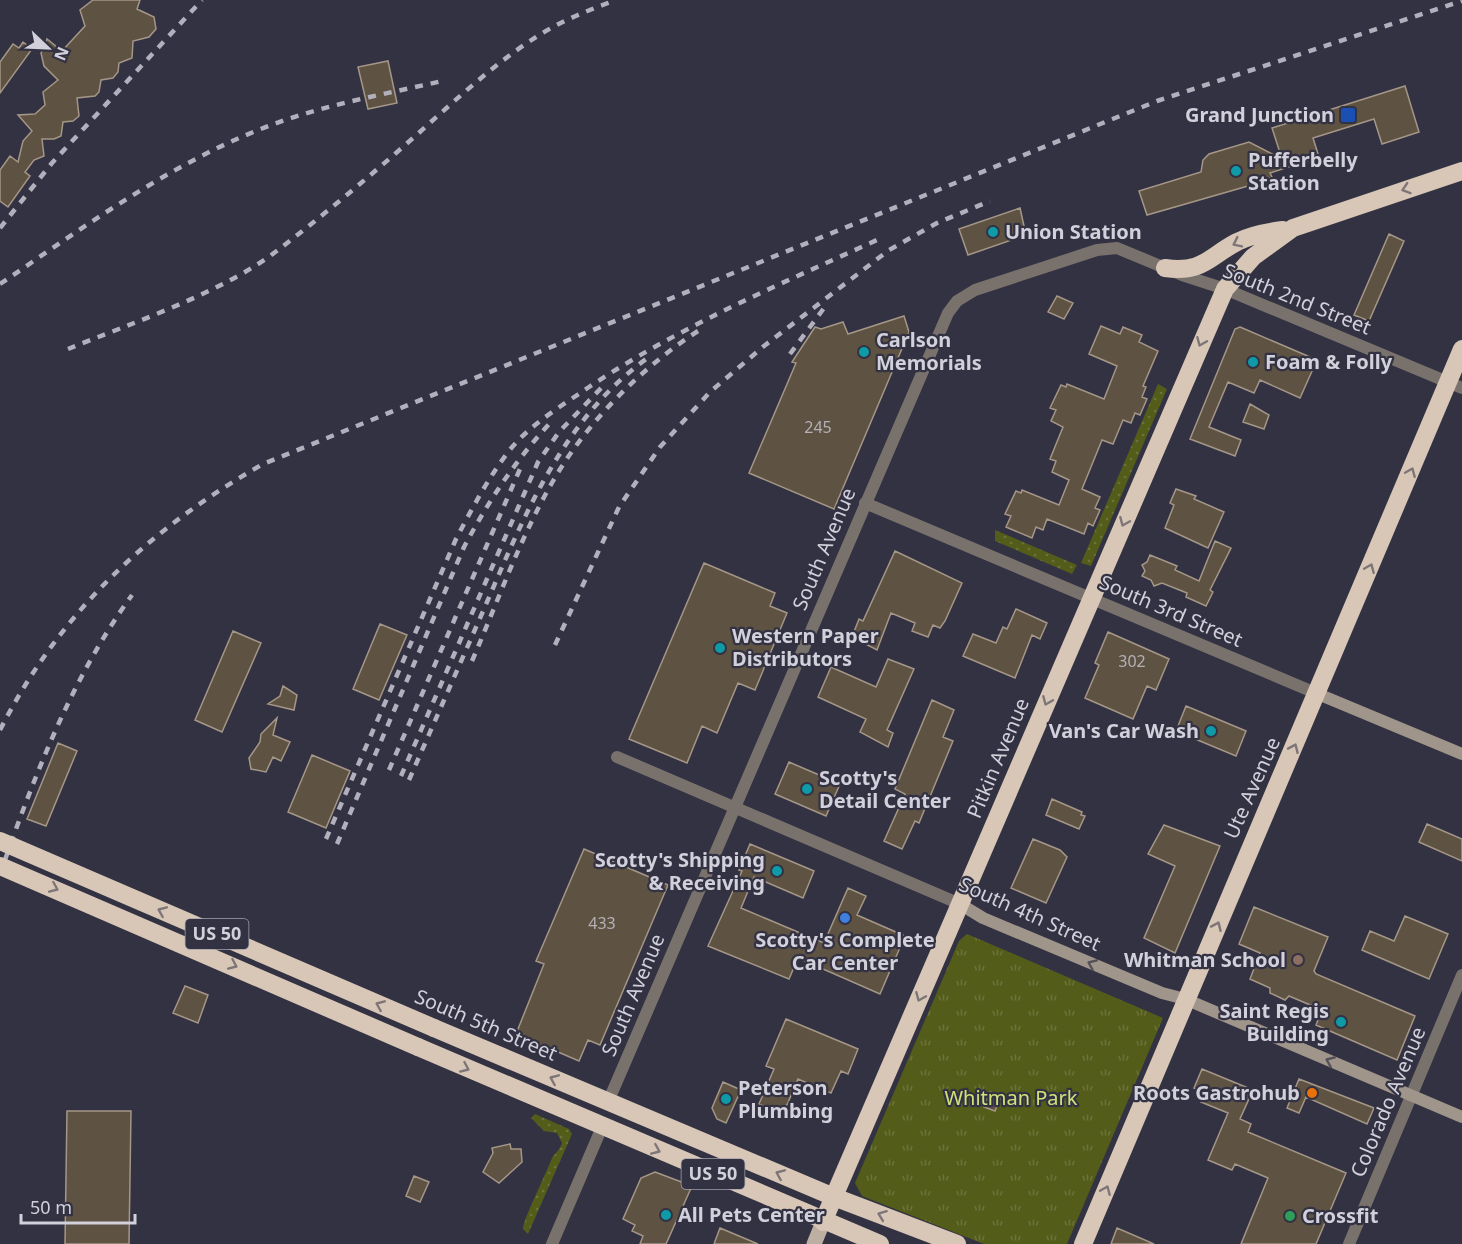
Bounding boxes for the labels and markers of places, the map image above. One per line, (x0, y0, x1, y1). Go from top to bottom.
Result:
place label: Grand Junction (1185, 101, 1334, 128)
marker: Grand Junction (1339, 106, 1357, 124)
place label: Pufferbelly Station (1248, 146, 1358, 196)
marker: Pufferbelly Station (1229, 164, 1243, 178)
place label: Union Station (1005, 218, 1142, 245)
marker: Union Station (986, 225, 1000, 239)
place label: Carlson Memorials (876, 326, 982, 376)
marker: Carlson Memorials (857, 345, 871, 359)
place label: Foam & Folly (1265, 348, 1393, 375)
marker: Foam & Folly (1246, 355, 1260, 369)
place label: Western Paper Distributors (732, 622, 879, 672)
marker: Western Paper Distributors (713, 641, 727, 655)
place label: Van's Car Wash (1049, 717, 1199, 744)
marker: Van's Car Wash (1204, 724, 1218, 738)
place label: Scotty's Detail Center (819, 764, 951, 814)
marker: Scotty's Detail Center (800, 782, 814, 796)
place label: Scotty's Shipping & Receiving (595, 846, 765, 896)
marker: Scotty's Shipping & Receiving (770, 864, 784, 878)
marker: Scotty's Complete Car Center (838, 911, 852, 925)
place label: Scotty's Complete Car Center (755, 926, 935, 976)
place label: Whitman School (1124, 946, 1286, 973)
marker: Whitman School (1291, 953, 1305, 967)
place label: Saint Regis Building (1219, 997, 1329, 1047)
marker: Saint Regis Building (1334, 1015, 1348, 1029)
place label: Peterson Plumbing (738, 1074, 833, 1124)
place label: Roots Gastrohub (1133, 1079, 1300, 1106)
marker: Roots Gastrohub (1305, 1086, 1319, 1100)
marker: Peterson Plumbing (719, 1092, 733, 1106)
place label: All Pets Center (678, 1201, 825, 1228)
place label: Crossfit (1302, 1202, 1379, 1229)
marker: All Pets Center (659, 1208, 673, 1222)
marker: Crossfit (1283, 1209, 1297, 1223)

